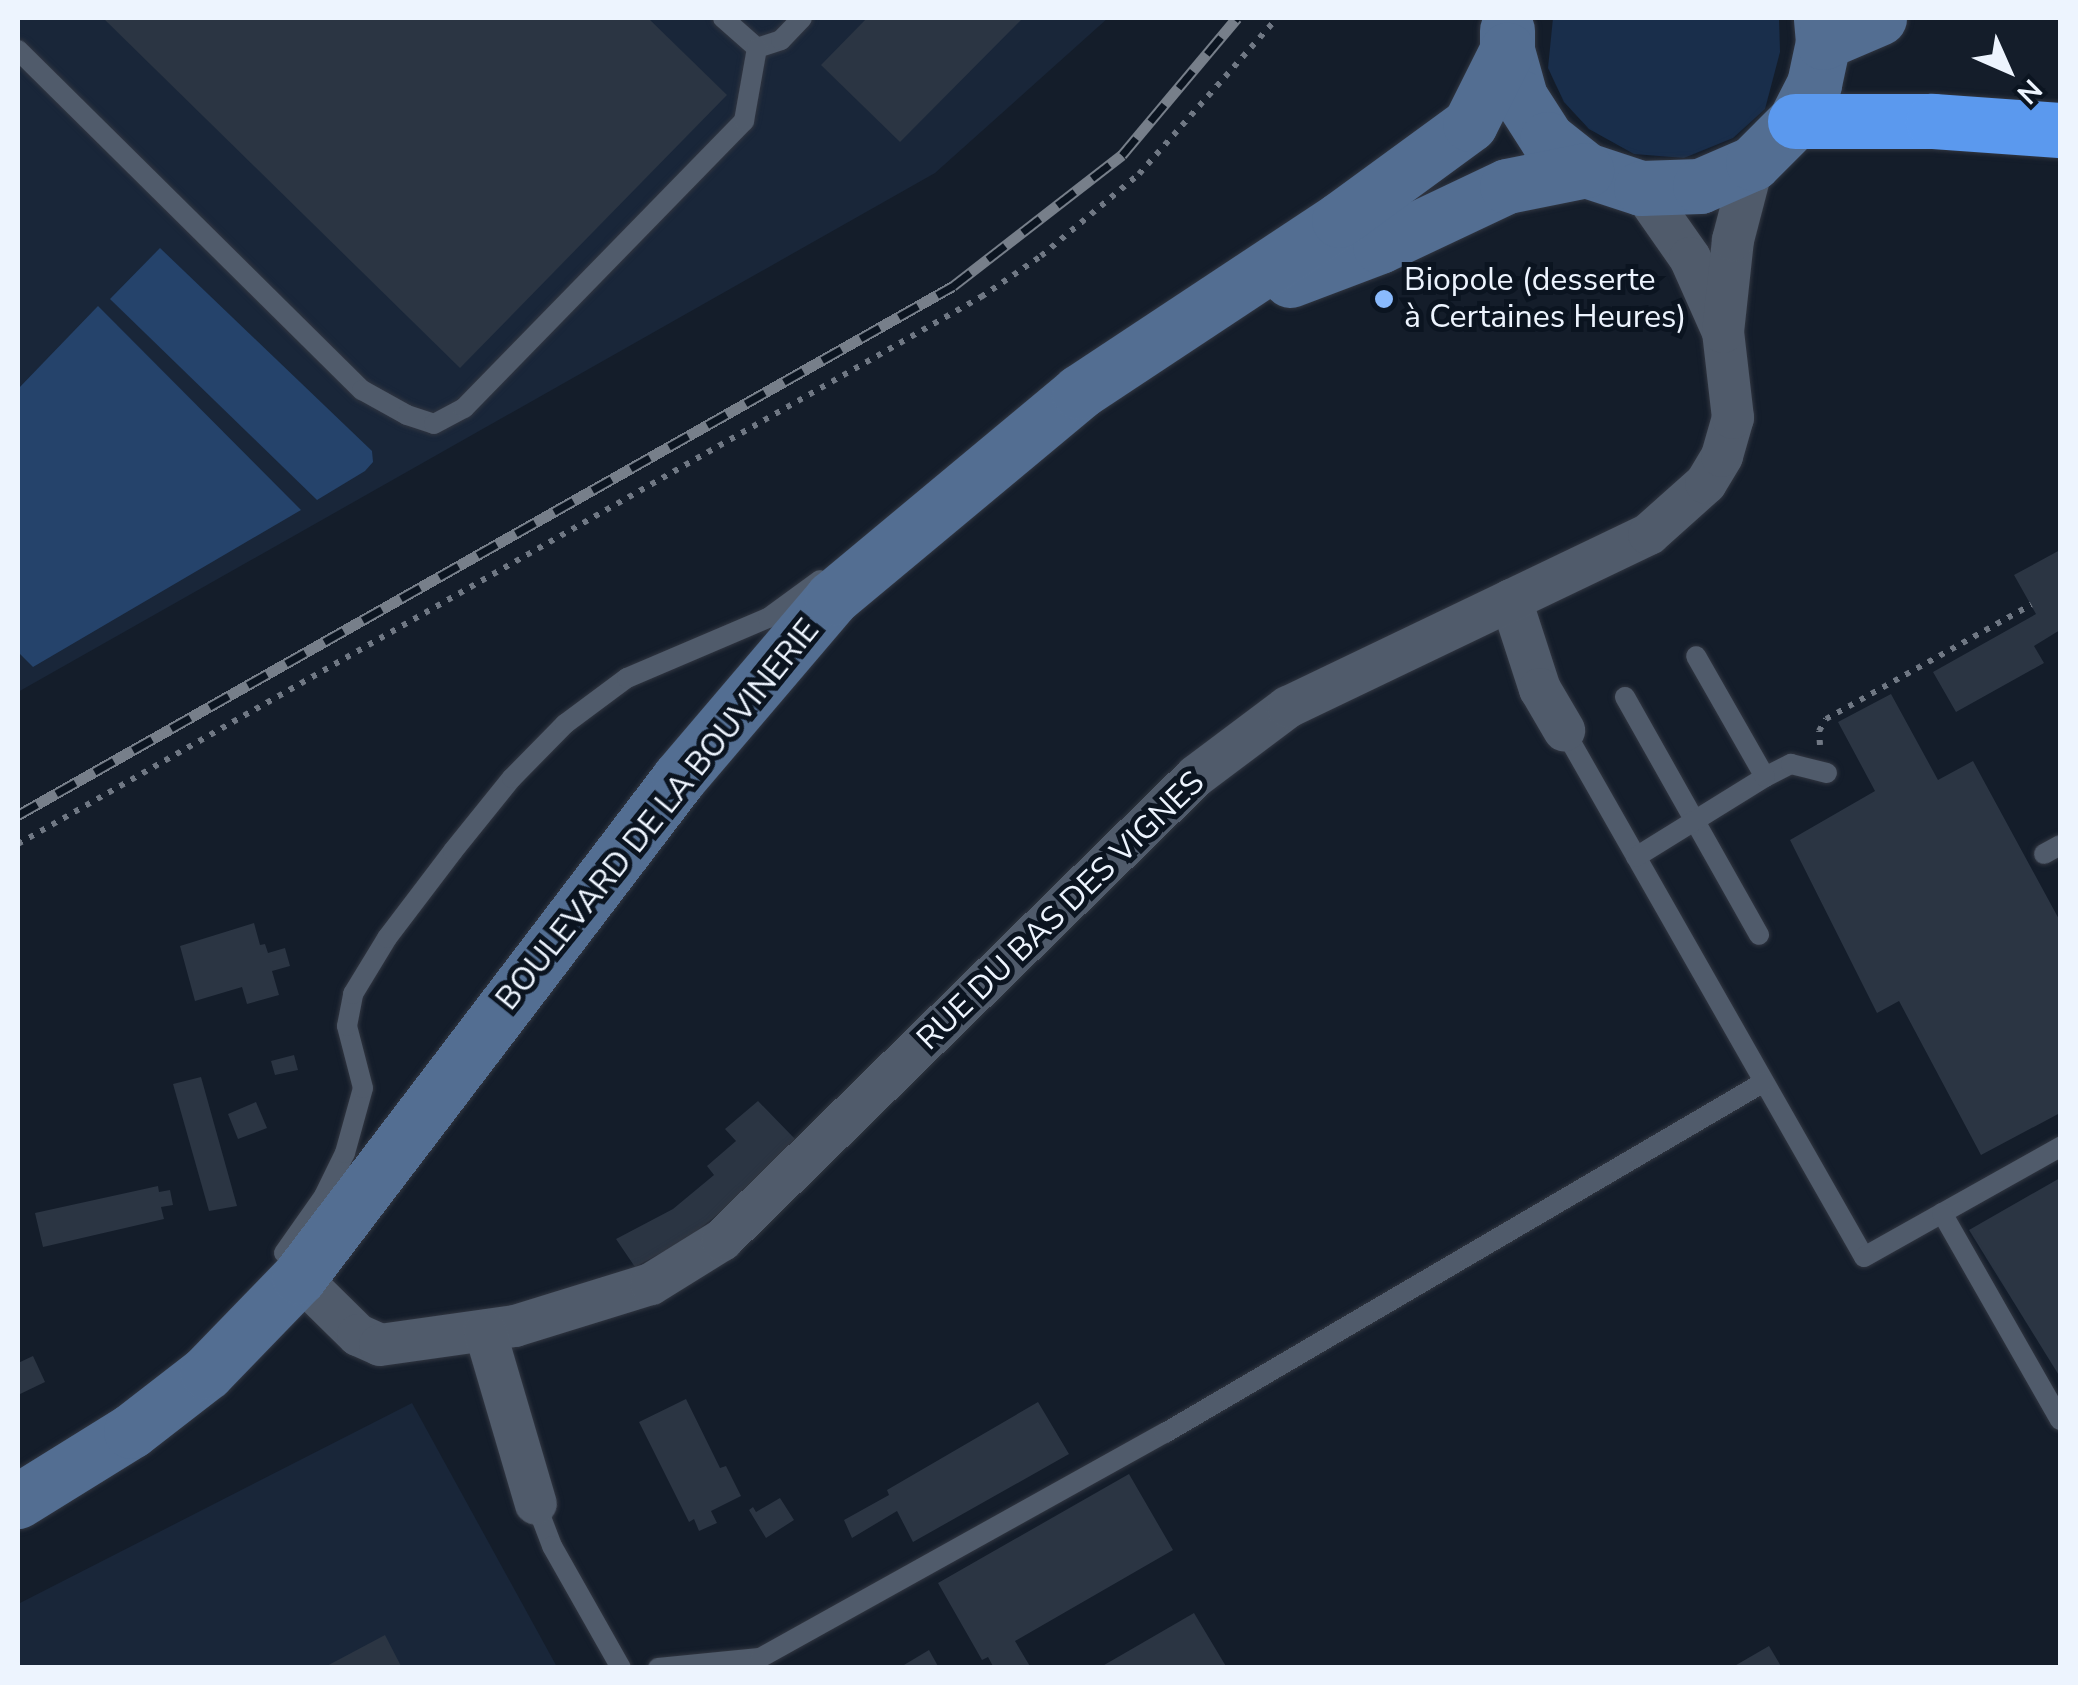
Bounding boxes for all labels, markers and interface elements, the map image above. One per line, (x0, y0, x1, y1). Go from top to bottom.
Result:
north arrow (1958, 20, 2058, 120)
text: N (2008, 70, 2050, 112)
place label: Biopole (desserte à Certaines Heures) (1404, 262, 1686, 337)
marker: Biopole (desserte à Certaines Heures) (1373, 288, 1395, 310)
street label: BOULEVARD DE LA BOUVINERIE (488, 612, 828, 1018)
street label: RUE DU BAS DES VIGNES (909, 764, 1213, 1058)

